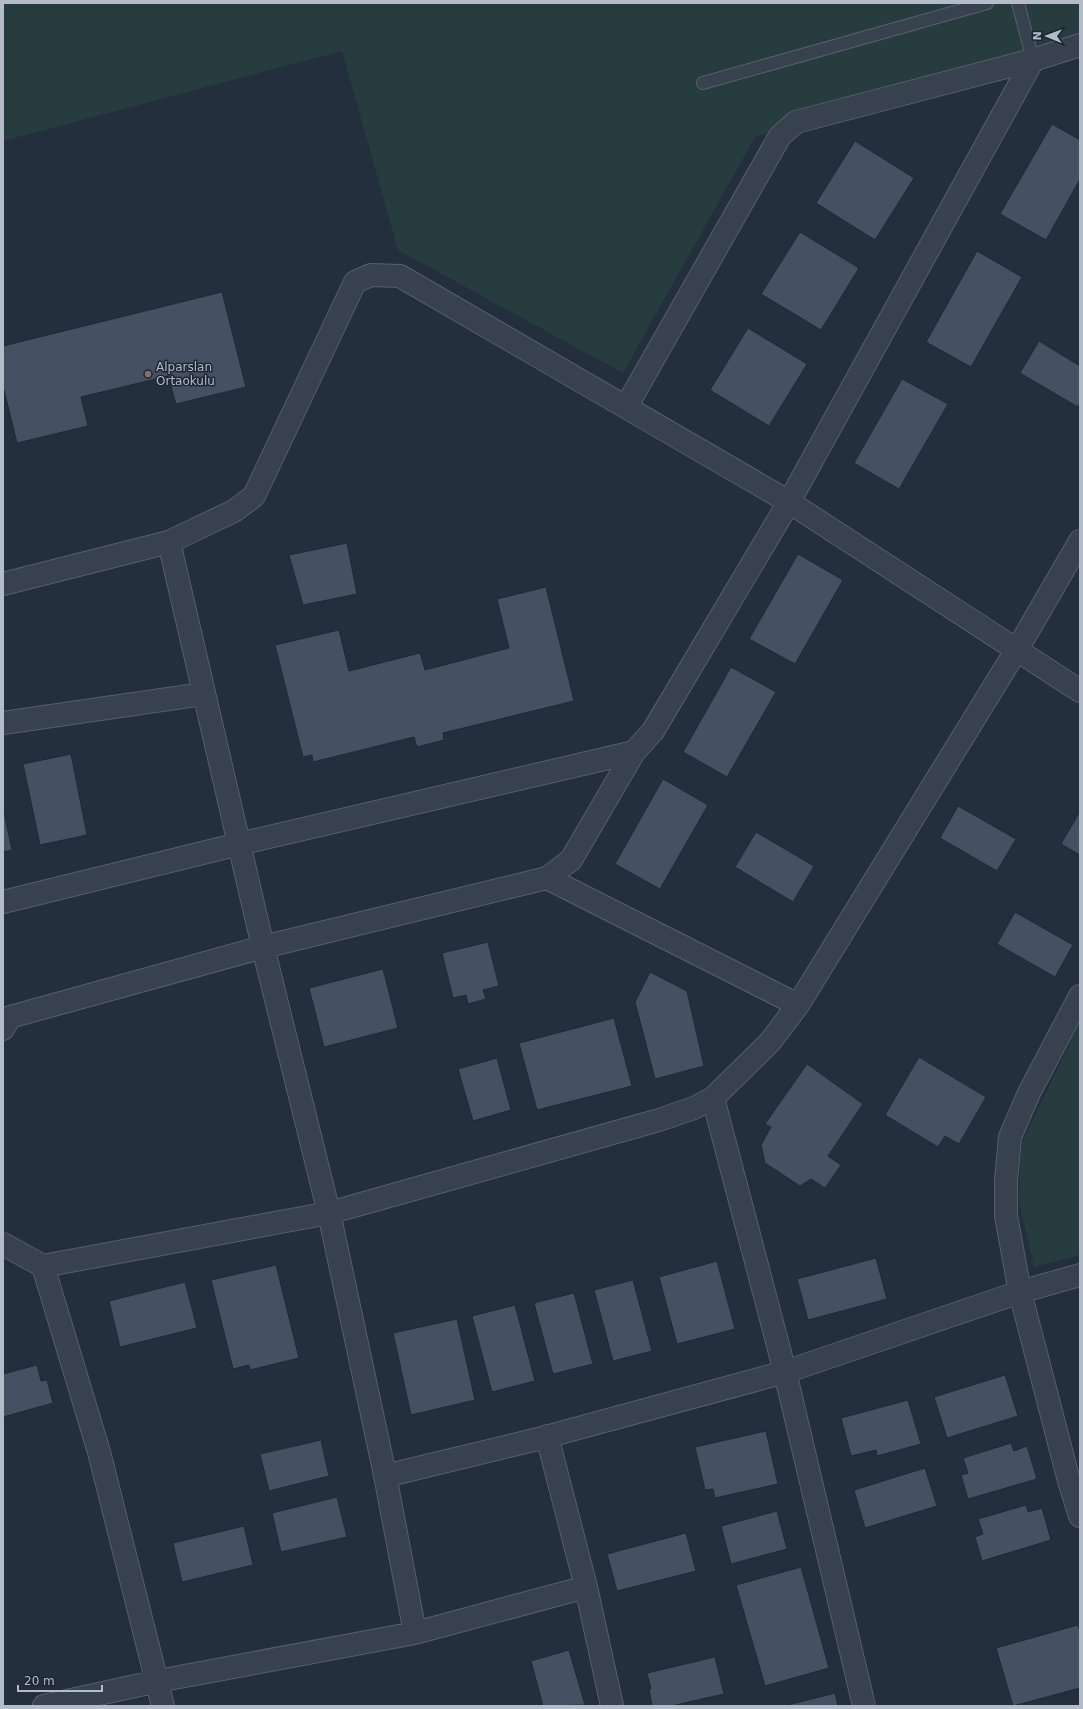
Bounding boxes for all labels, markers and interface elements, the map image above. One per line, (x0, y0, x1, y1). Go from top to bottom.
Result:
north arrow (1027, 16, 1067, 56)
text: N (1031, 31, 1044, 41)
place label: Alparslan Ortaokulu (156, 360, 215, 388)
marker: Alparslan Ortaokulu (143, 369, 153, 379)
scale bar (18, 1667, 102, 1693)
text: 20 m (24, 1674, 55, 1688)

